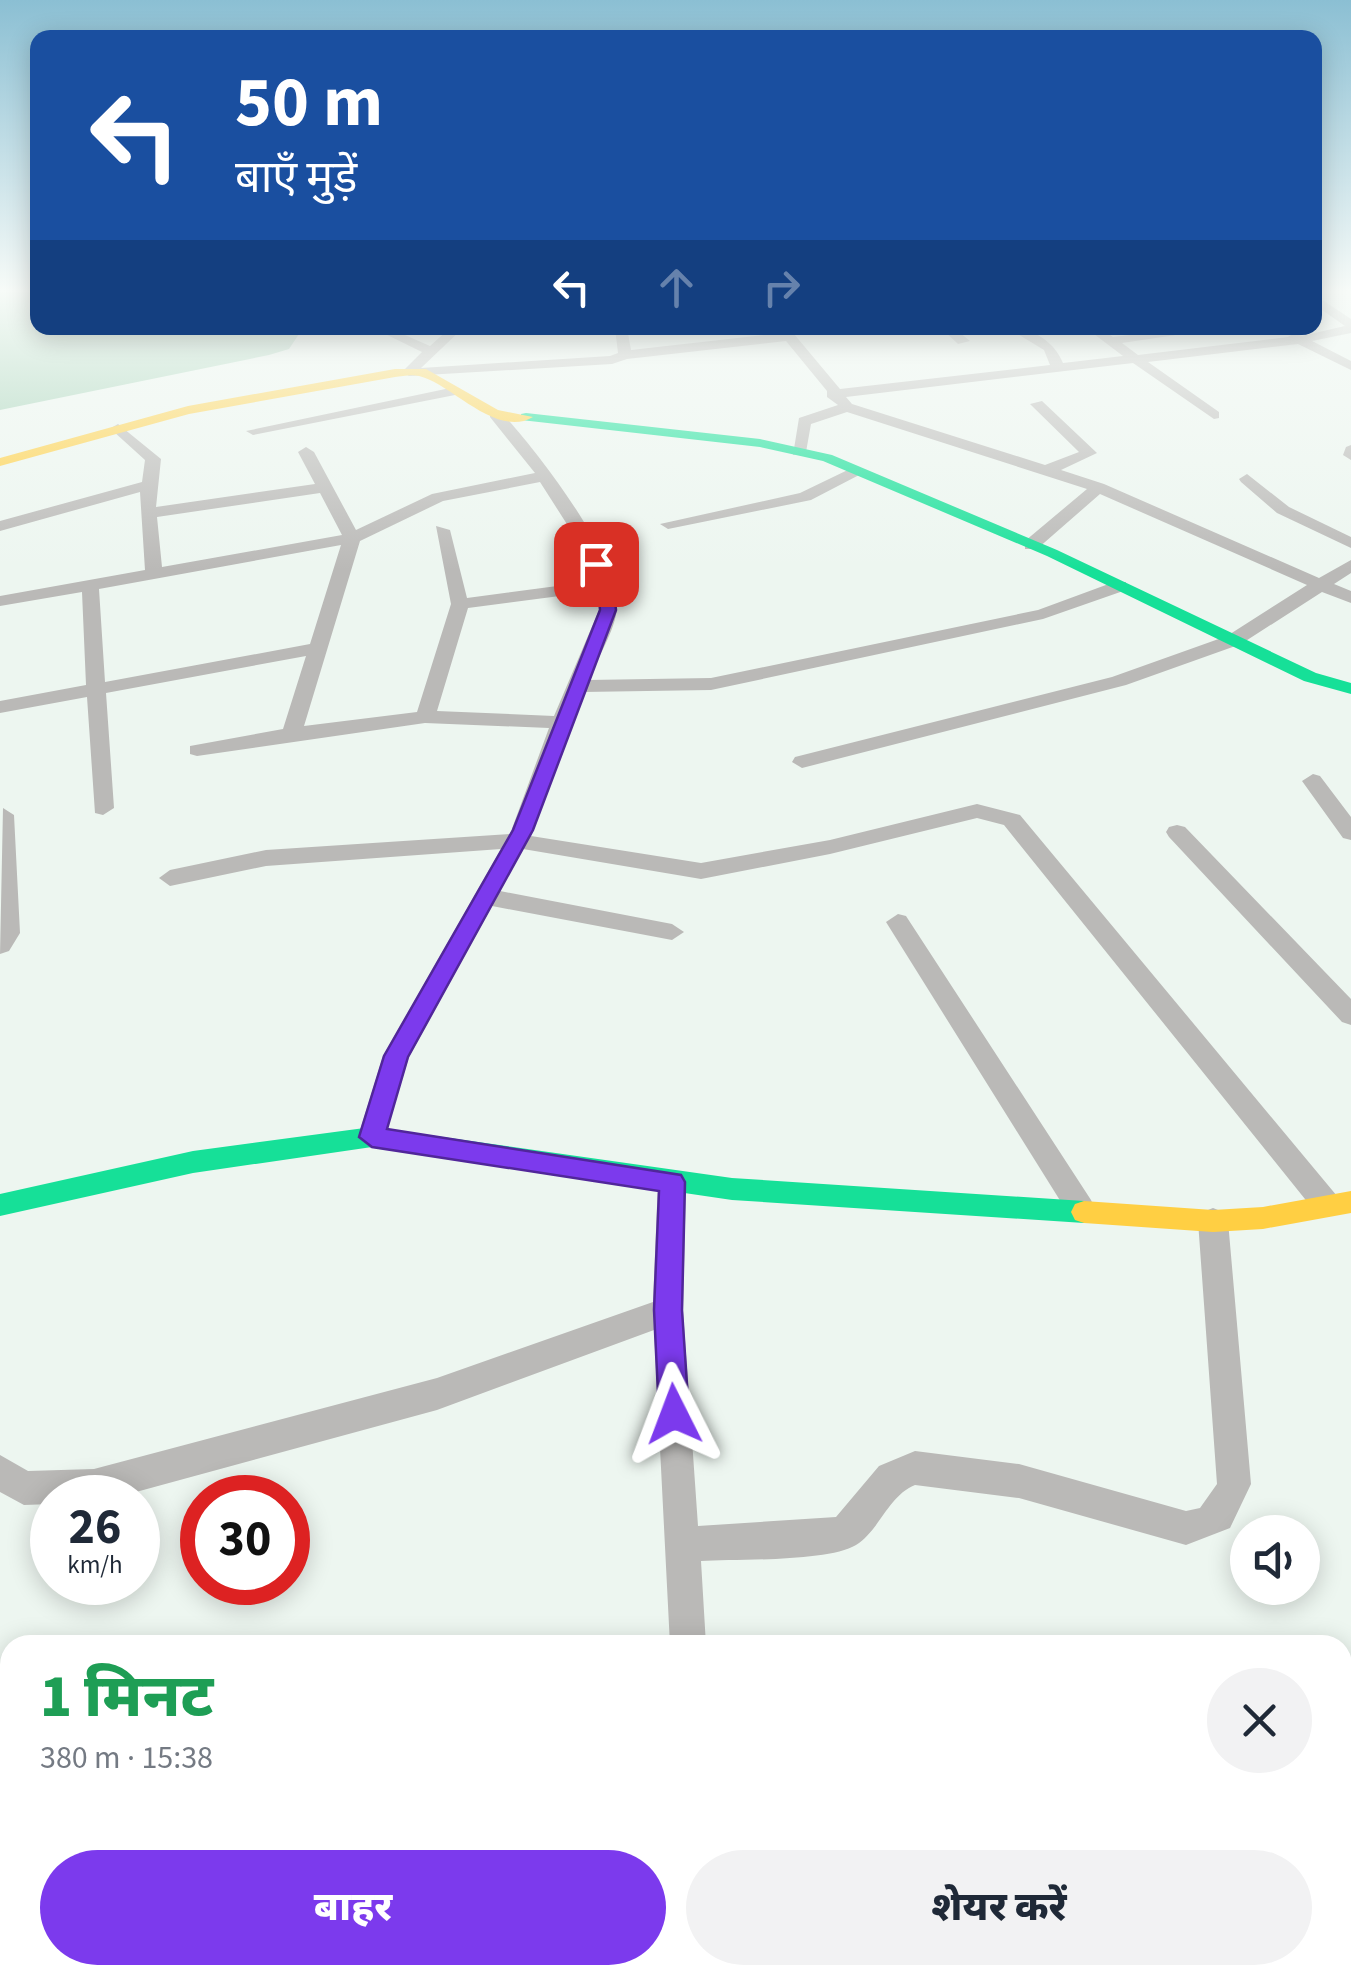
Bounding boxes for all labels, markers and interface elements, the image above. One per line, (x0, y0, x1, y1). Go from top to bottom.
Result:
text: 50 m (235, 53, 383, 153)
icon: left (70, 70, 200, 200)
text: बाएँ मुड़ें (235, 146, 357, 210)
icon: left (544, 260, 599, 315)
icon: ahead (649, 260, 704, 315)
icon: right (754, 260, 809, 315)
pin (554, 522, 639, 607)
icon: arrive (569, 537, 624, 592)
position arrow (622, 1362, 726, 1466)
speed limit sign: 30 (180, 1475, 310, 1605)
text: 26 (69, 1492, 121, 1563)
map controls (1230, 1515, 1320, 1605)
button: sound (1230, 1515, 1320, 1605)
text: km/h (67, 1547, 123, 1583)
text: 1 मिनट (40, 1655, 213, 1740)
button: close (1207, 1668, 1312, 1773)
text: 380 m · 15:38 (40, 1735, 213, 1781)
button: बाहर (40, 1850, 666, 1965)
button: शेयर करें (686, 1850, 1312, 1965)

